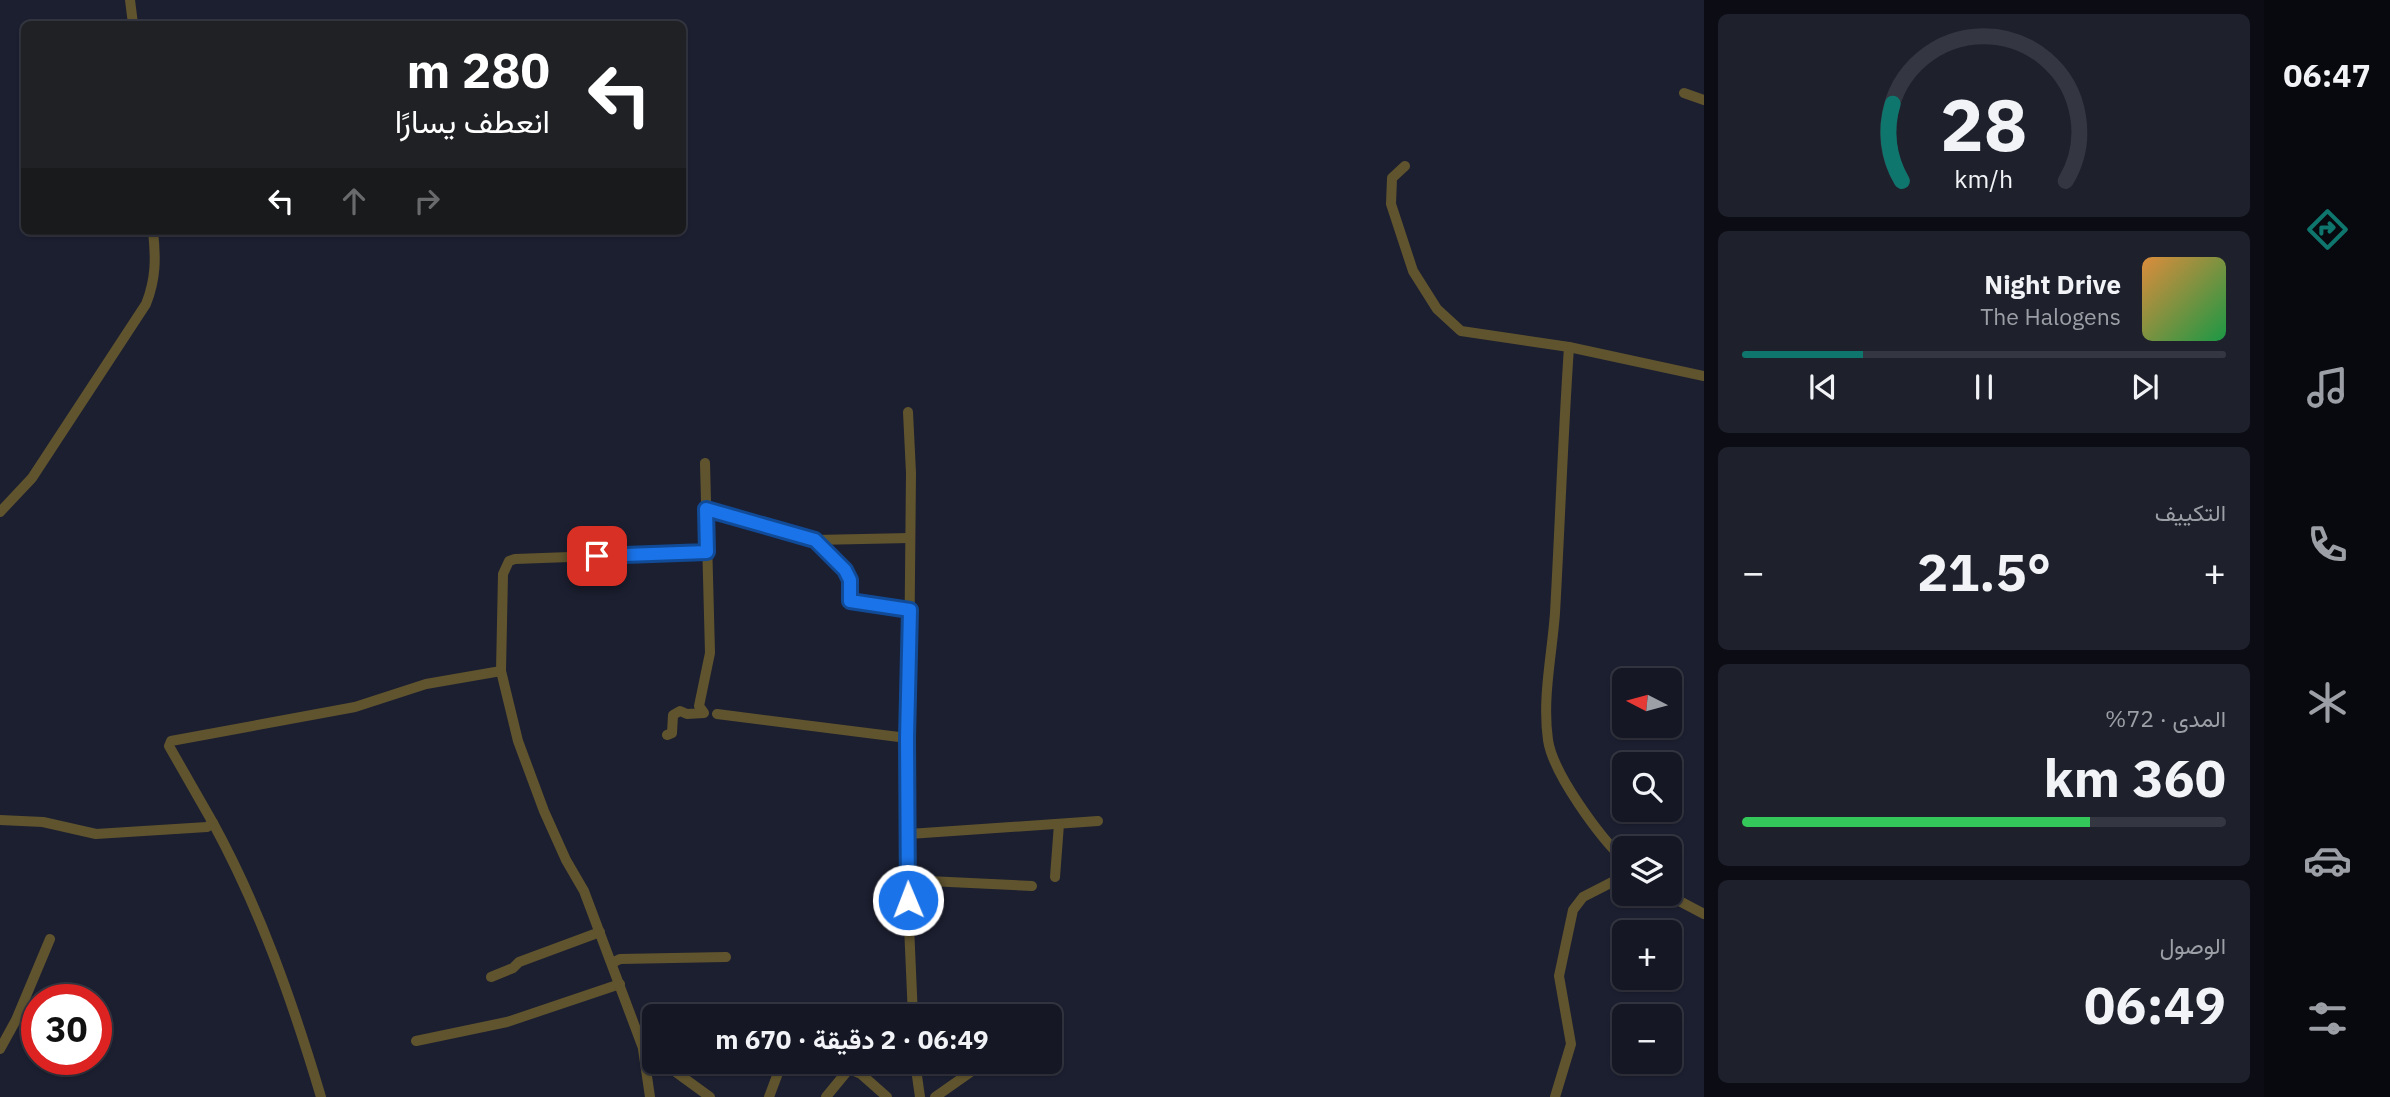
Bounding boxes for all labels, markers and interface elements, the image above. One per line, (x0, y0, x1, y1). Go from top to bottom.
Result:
text: 280 m (406, 38, 550, 101)
icon: left (574, 49, 665, 140)
text: 06:47 (2283, 54, 2371, 96)
text: 28 (1940, 77, 2028, 172)
text: انعطف يسارًا (395, 100, 550, 142)
text: km/h (1955, 162, 2013, 195)
icon: left (262, 182, 300, 220)
icon: ahead (335, 182, 373, 220)
icon: right (408, 182, 446, 220)
icon: directions (2303, 205, 2352, 254)
text: Night Drive (1984, 267, 2121, 301)
text: The Halogens (1980, 301, 2121, 331)
icon: music (2303, 363, 2352, 412)
icon: previous (1804, 368, 1842, 406)
icon: pause (1965, 368, 2003, 406)
icon: next (2126, 368, 2164, 406)
text: التكييف (2155, 497, 2226, 527)
icon: phone (2303, 520, 2352, 569)
pin (567, 526, 627, 586)
icon: arrive (578, 537, 616, 575)
text: 21.5° (1917, 538, 2051, 605)
text: − (1742, 547, 1765, 596)
text: + (2203, 547, 2226, 596)
north arrow (1612, 668, 1682, 738)
map controls (1612, 668, 1682, 1074)
icon: climate (2303, 678, 2352, 727)
text: المدى · 72% (2105, 703, 2226, 733)
text: 360 km (2044, 744, 2226, 811)
button: search (1612, 752, 1682, 822)
button: layers (1612, 836, 1682, 906)
icon: car (2303, 836, 2352, 885)
position arrow (871, 863, 945, 937)
button: + (1612, 920, 1682, 990)
text: الوصول (2160, 930, 2226, 960)
text: 06:49 (2084, 971, 2226, 1038)
speed limit sign: 30 (21, 984, 112, 1075)
icon: filters (2303, 994, 2352, 1043)
button: − (1612, 1004, 1682, 1074)
text: 06:49 · 2 دقيقة · 670 m (715, 1022, 989, 1056)

